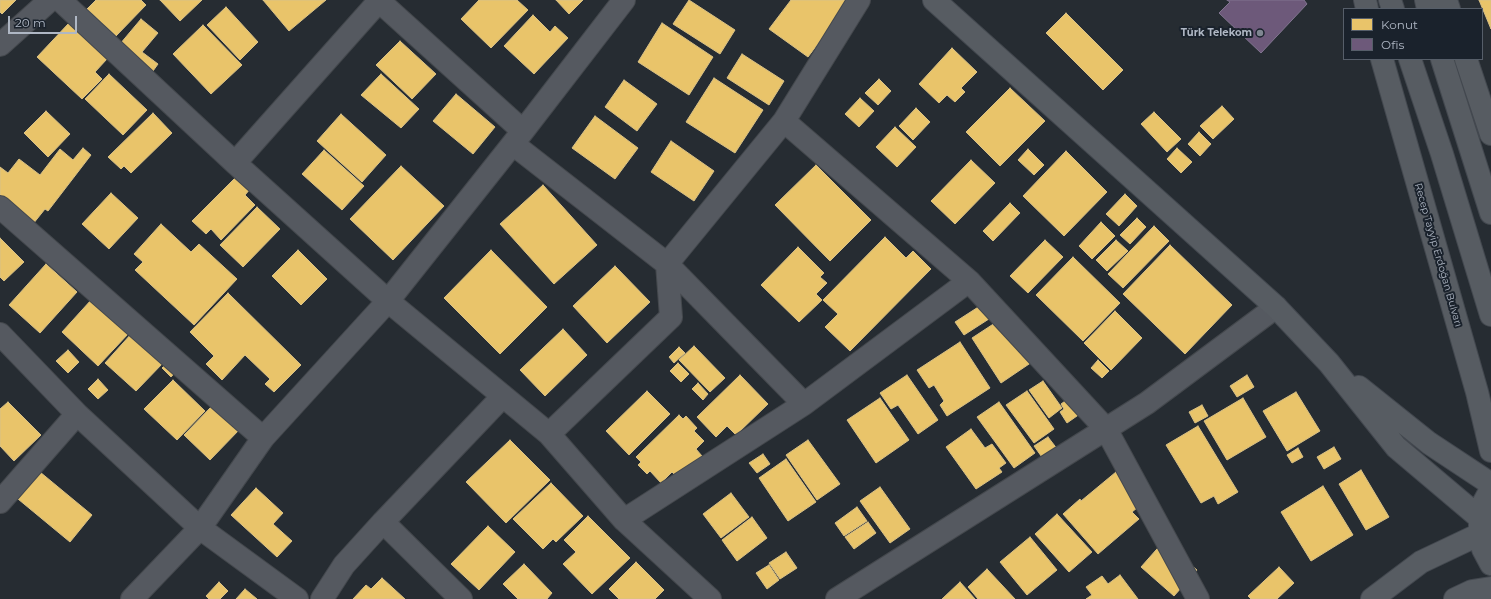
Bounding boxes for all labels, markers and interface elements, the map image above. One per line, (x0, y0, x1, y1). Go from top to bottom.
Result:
scale bar (10, 8, 79, 34)
legend (1343, 8, 1483, 60)
text: 20 m (15, 15, 46, 30)
text: Konut (1381, 17, 1418, 32)
place label: Türk Telekom (1181, 27, 1252, 39)
marker: Türk Telekom (1255, 28, 1265, 38)
text: Ofis (1381, 37, 1404, 52)
street label: Recep Tayyip Erdoğan Bulvarı (1412, 182, 1464, 328)

